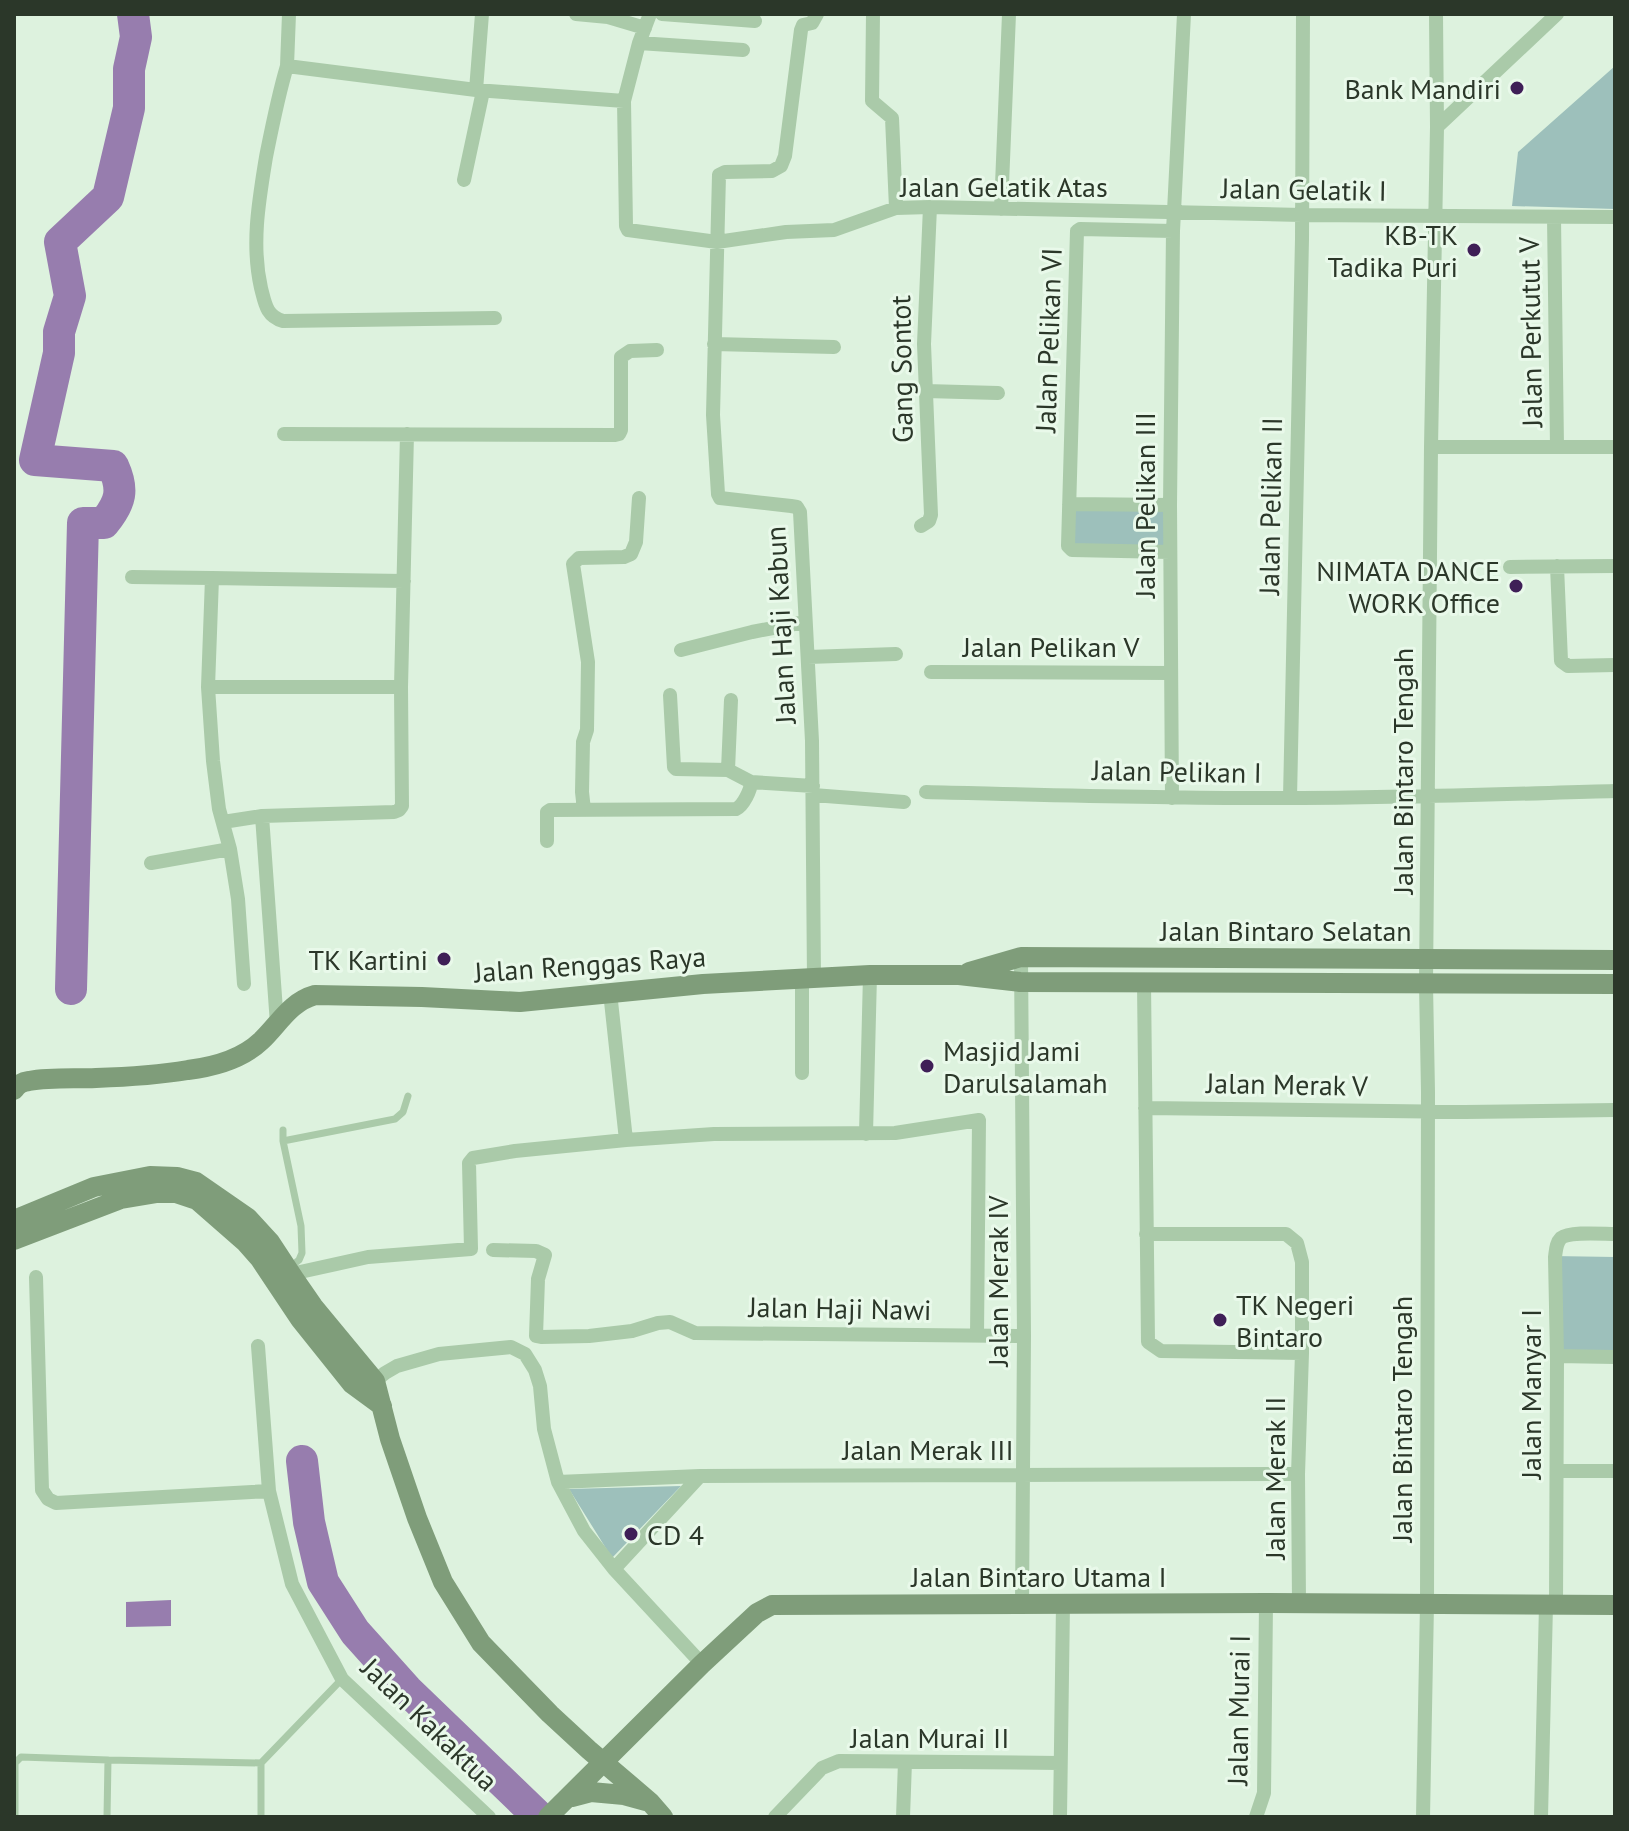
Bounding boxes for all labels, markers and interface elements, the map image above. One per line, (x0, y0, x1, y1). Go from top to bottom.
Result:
place label: Bank Mandiri (1344, 70, 1501, 107)
marker: Bank Mandiri (1508, 79, 1526, 97)
street label: Jalan Gelatik Atas (899, 168, 1108, 205)
street label: Jalan Gelatik I (1220, 169, 1387, 209)
place label: KB-TK Tadika Puri (1327, 216, 1458, 285)
street label: Jalan Perkutut V (1510, 236, 1550, 429)
marker: KB-TK Tadika Puri (1465, 241, 1483, 259)
street label: Jalan Pelikan VI (1026, 247, 1070, 434)
street label: Gang Sontot (881, 294, 921, 443)
street label: Jalan Pelikan III (1126, 412, 1163, 599)
street label: Jalan Pelikan II (1250, 417, 1290, 596)
street label: Jalan Haji Kabun (756, 525, 804, 726)
place label: NIMATA DANCE WORK Office (1316, 552, 1500, 621)
marker: NIMATA DANCE WORK Office (1507, 577, 1525, 595)
street label: Jalan Pelikan V (962, 628, 1139, 665)
street label: Jalan Bintaro Tengah (1384, 648, 1421, 895)
street label: Jalan Pelikan I (1091, 751, 1262, 791)
street label: Jalan Bintaro Selatan (1159, 912, 1412, 949)
street label: Jalan Renggas Raya (472, 937, 707, 991)
place label: TK Kartini (308, 941, 428, 978)
marker: TK Kartini (435, 950, 453, 968)
place label: Masjid Jami Darulsalamah (943, 1032, 1108, 1101)
marker: Masjid Jami Darulsalamah (918, 1057, 936, 1075)
street label: Jalan Merak V (1205, 1064, 1368, 1104)
street label: Jalan Merak IV (979, 1196, 1016, 1367)
place label: TK Negeri Bintaro (1236, 1286, 1354, 1355)
street label: Jalan Haji Nawi (747, 1288, 932, 1328)
street label: Jalan Bintaro Tengah (1383, 1296, 1420, 1543)
street label: Jalan Manyar I (1512, 1309, 1549, 1480)
marker: TK Negeri Bintaro (1211, 1311, 1229, 1329)
street label: Jalan Merak II (1256, 1396, 1293, 1561)
street label: Jalan Merak III (841, 1431, 1014, 1468)
place label: CD 4 (647, 1516, 704, 1553)
marker: CD 4 (622, 1525, 640, 1543)
street label: Jalan Bintaro Utama I (910, 1558, 1167, 1595)
street label: Jalan Murai I (1218, 1634, 1258, 1787)
street label: Jalan Kakaktua (353, 1649, 506, 1799)
street label: Jalan Murai II (850, 1719, 1009, 1756)

